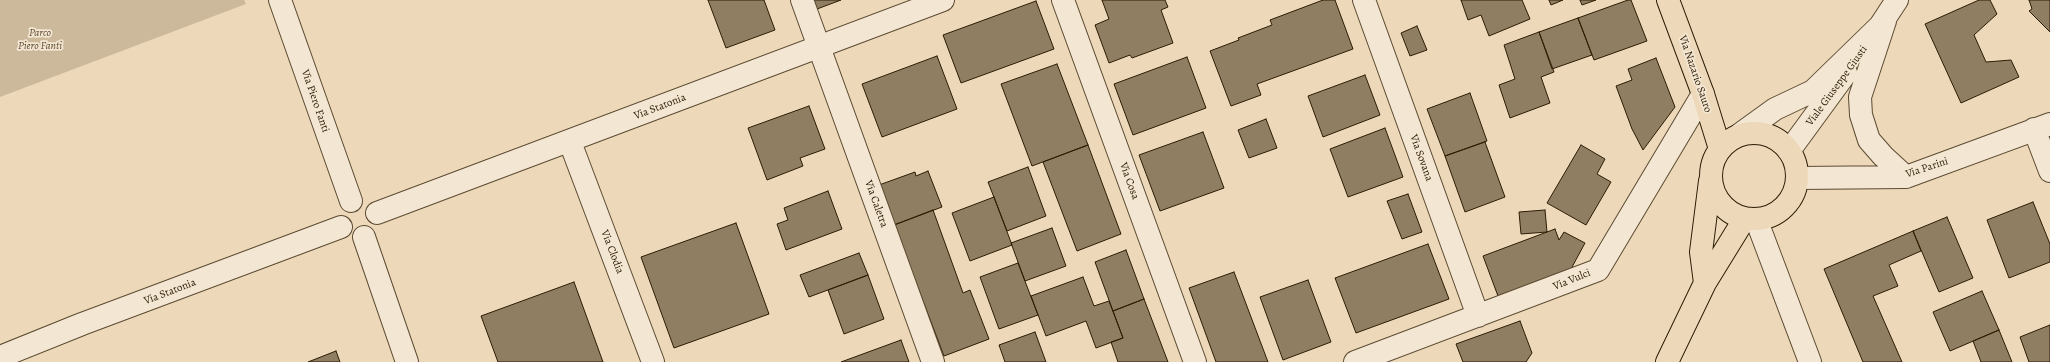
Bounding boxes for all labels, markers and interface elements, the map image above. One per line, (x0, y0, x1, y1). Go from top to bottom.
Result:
park label: Parco Piero Fanti (18, 26, 62, 52)
street label: Via Nazario Sauro (1676, 34, 1714, 114)
street label: Viale Giuseppe Giusti (1803, 43, 1871, 129)
street label: Via Piero Fanti (298, 68, 332, 134)
street label: Via Statonia (632, 91, 688, 123)
street label: Via Sovana (1406, 133, 1436, 183)
street label: Via Parini (1904, 155, 1950, 181)
street label: Via Cosa (1116, 161, 1142, 201)
street label: Via Caletra (861, 179, 891, 229)
street label: Via Clodia (598, 228, 626, 276)
street label: Via Vulci (1551, 267, 1593, 293)
street label: Via Statonia (142, 276, 198, 308)

